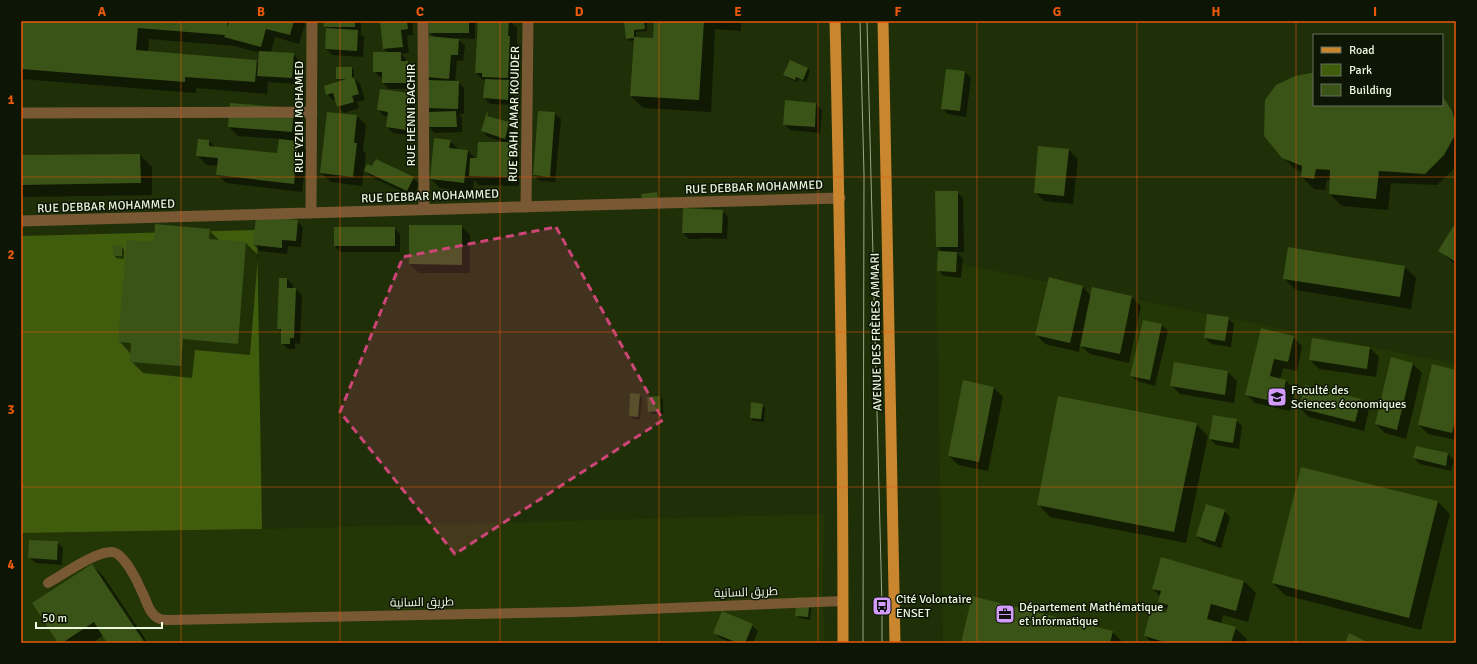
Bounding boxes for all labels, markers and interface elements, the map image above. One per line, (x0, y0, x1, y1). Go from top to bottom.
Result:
text: A (98, 4, 107, 20)
text: B (257, 4, 265, 20)
text: C (416, 4, 424, 20)
text: D (575, 4, 584, 20)
text: E (734, 4, 742, 20)
text: F (895, 4, 902, 20)
text: G (1053, 4, 1061, 20)
text: H (1212, 4, 1220, 20)
text: I (1373, 4, 1377, 20)
legend (1313, 34, 1443, 106)
text: Road (1349, 43, 1375, 58)
street label: RUE BAHI AMAR KOUIDER (506, 46, 523, 182)
street label: RUE YZIDI MOHAMED (292, 61, 307, 173)
text: Park (1349, 63, 1372, 78)
street label: RUE HENNI BACHIR (404, 64, 419, 166)
text: Building (1349, 83, 1392, 98)
text: 1 (7, 92, 15, 108)
street label: RUE DEBBAR MOHAMMED (685, 178, 823, 197)
street label: RUE DEBBAR MOHAMMED (361, 187, 499, 206)
street label: RUE DEBBAR MOHAMMED (37, 197, 175, 216)
text: 2 (7, 247, 15, 263)
street label: AVENUE DES FRÈRES AMMARI (868, 253, 885, 411)
place label: Faculté des Sciences économiques (1291, 383, 1406, 412)
school or university icon: Faculté des Sciences économiques (1266, 386, 1288, 408)
text: 3 (7, 402, 15, 418)
text: 4 (7, 557, 15, 573)
street label: طريق السانية (714, 584, 778, 601)
place label: Cité Volontaire ENSET (896, 592, 972, 621)
street label: طريق السانية (390, 594, 454, 611)
bus stop icon: Cité Volontaire ENSET (871, 595, 893, 617)
place label: Département Mathématique et informatique (1019, 600, 1163, 629)
office icon: Département Mathématique et informatique (994, 603, 1016, 625)
scale bar (36, 604, 162, 630)
text: 50 m (42, 611, 67, 626)

